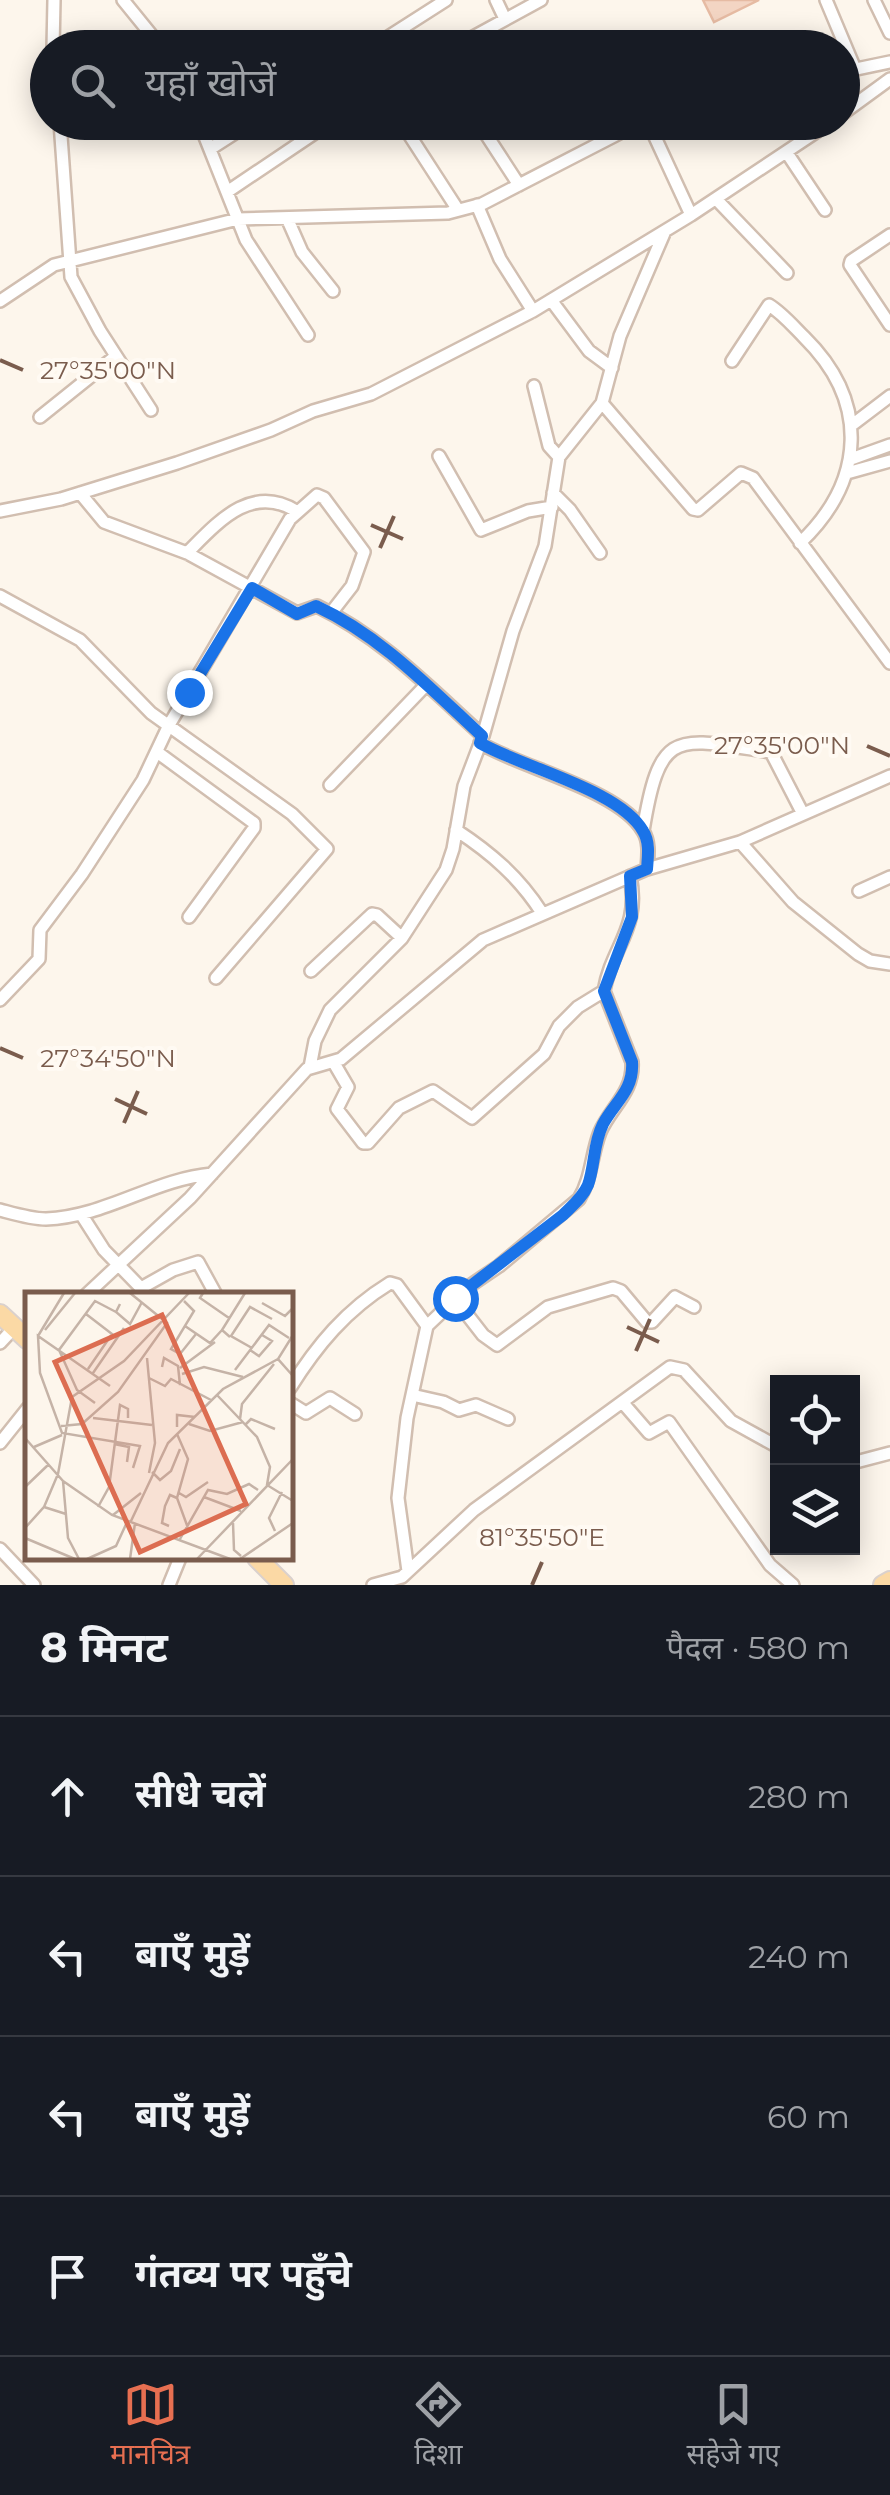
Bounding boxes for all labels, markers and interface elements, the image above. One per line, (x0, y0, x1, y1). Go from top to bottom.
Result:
search box (30, 30, 860, 140)
icon: search (65, 58, 120, 113)
text: यहाँ खोजें (145, 59, 276, 106)
text: 27°35'00"N (40, 355, 176, 385)
route end (167, 670, 213, 716)
text: 27°35'00"N (714, 730, 850, 760)
text: 27°34'50"N (40, 1043, 176, 1073)
route start (433, 1276, 479, 1322)
inset map (25, 1292, 292, 1560)
map controls (770, 1375, 860, 1555)
button: locate (770, 1375, 860, 1465)
button: layers (770, 1465, 860, 1555)
text: 81°35'50"E (479, 1522, 605, 1552)
text: 8 मिनट (40, 1621, 168, 1673)
text: पैदल · 580 m (666, 1628, 850, 1667)
icon: ahead (40, 1769, 95, 1824)
text: सीधे चलें (135, 1770, 266, 1817)
text: 280 m (748, 1777, 850, 1816)
icon: left (40, 1929, 95, 1984)
text: बाएँ मुड़ें (135, 1930, 250, 1977)
text: 240 m (748, 1937, 850, 1976)
icon: left (40, 2089, 95, 2144)
text: बाएँ मुड़ें (135, 2090, 250, 2137)
text: 60 m (767, 2097, 850, 2136)
icon: arrive (40, 2249, 95, 2304)
text: गंतव्य पर पहुँचे (135, 2250, 352, 2297)
tab: मानचित्र (110, 2377, 190, 2475)
tab: दिशा (411, 2377, 466, 2475)
tab: सहेजे गए (687, 2377, 780, 2475)

